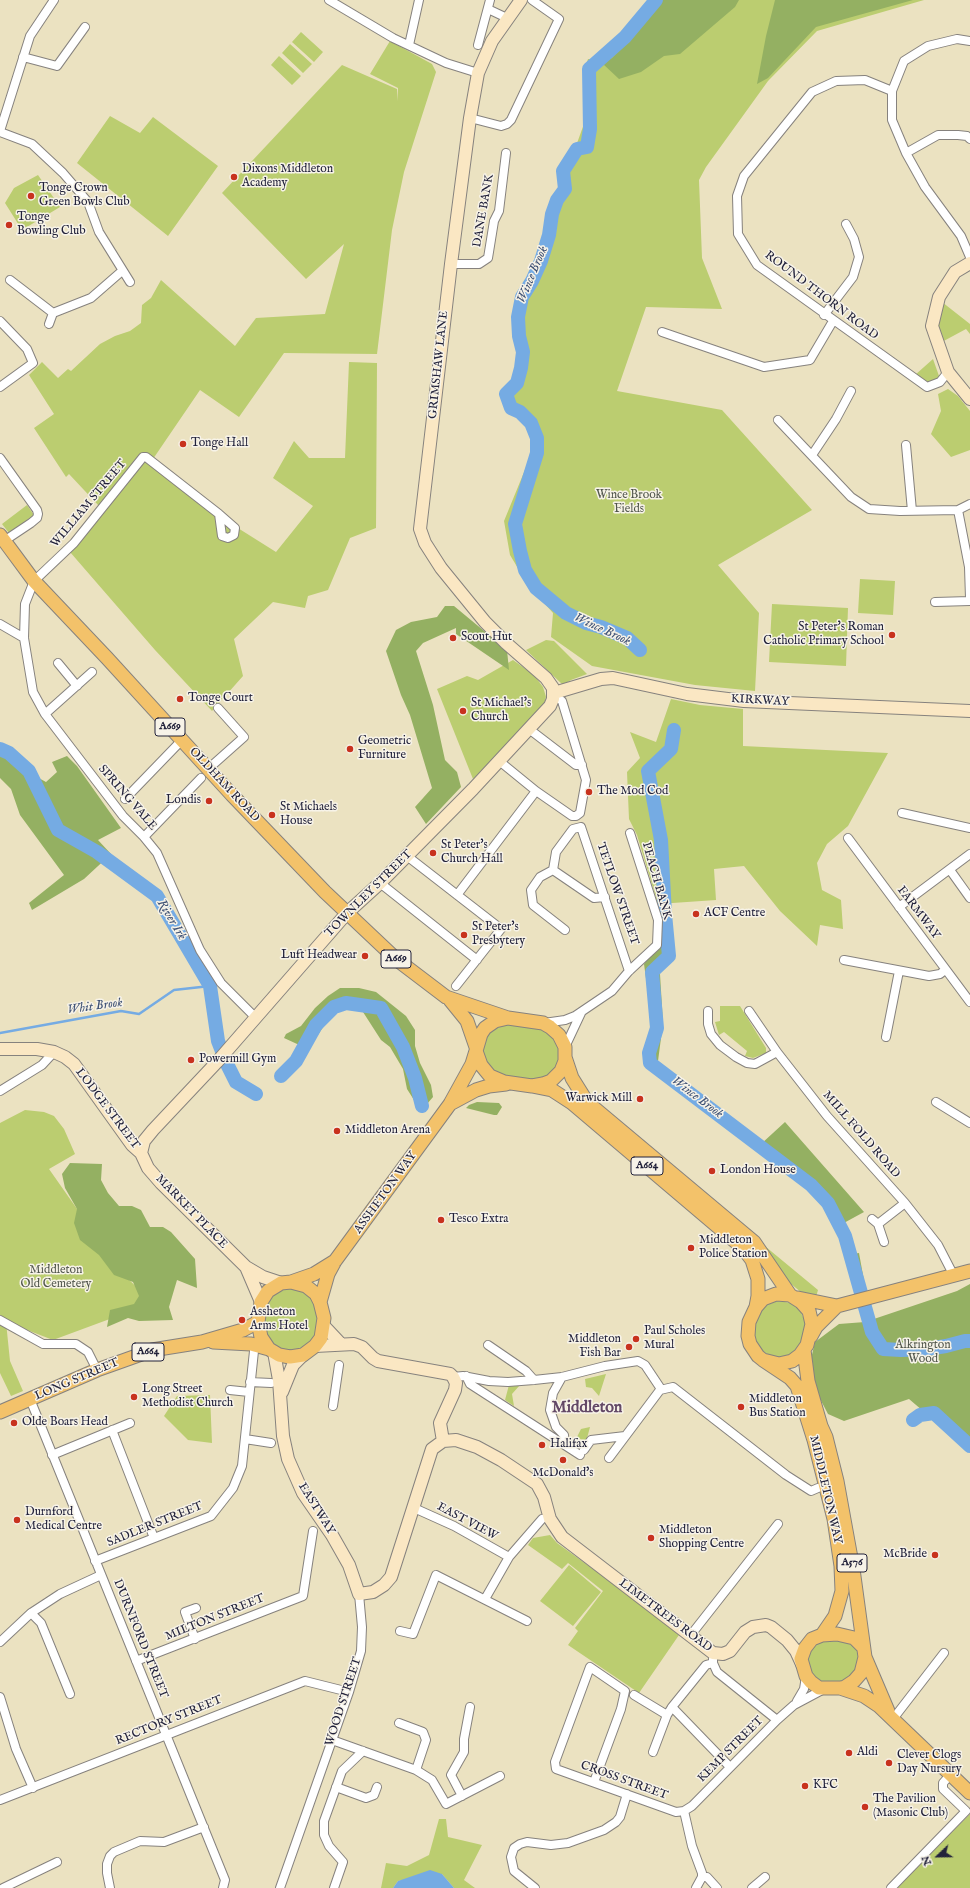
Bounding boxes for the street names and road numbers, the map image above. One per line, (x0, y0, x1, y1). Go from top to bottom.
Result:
street label: DANE BANK (470, 173, 498, 249)
street label: ROUND THORN ROAD (761, 249, 881, 343)
street label: GRIMSHAW LANE (426, 310, 452, 420)
street label: WILLIAM STREET (48, 457, 130, 551)
street label: KIRKWAY (730, 692, 790, 710)
road number: A669 (155, 718, 185, 736)
street label: OLDHAM ROAD (186, 745, 262, 825)
street label: SPRING VALE (95, 762, 159, 834)
street label: TETLOW STREET (593, 841, 641, 947)
street label: PEACH BANK (638, 841, 674, 921)
street label: TOWNLEY STREET (322, 847, 416, 941)
street label: FARMWAY (893, 884, 943, 942)
road number: A669 (381, 950, 411, 968)
street label: LODGE STREET (72, 1066, 142, 1152)
street label: MILL FOLD ROAD (819, 1089, 903, 1181)
street label: ASSHETON WAY (352, 1149, 420, 1237)
road number: A664 (631, 1157, 663, 1175)
street label: MARKET PLACE (152, 1172, 230, 1252)
road number: A664 (132, 1343, 164, 1361)
street label: LONG STREET (33, 1356, 121, 1404)
street label: MIDDLETON WAY (806, 1434, 844, 1546)
street label: EASTWAY (294, 1480, 338, 1538)
street label: SADLER STREET (105, 1499, 205, 1551)
street label: EAST VIEW (434, 1500, 500, 1544)
road number: A576 (837, 1554, 867, 1572)
street label: LIMETREES ROAD (616, 1576, 714, 1656)
street label: DURNFORD STREET (110, 1577, 170, 1701)
street label: MILTON STREET (163, 1592, 267, 1644)
street label: WOOD STREET (323, 1656, 365, 1748)
street label: RECTORY STREET (114, 1693, 224, 1749)
street label: KEMP STREET (695, 1714, 767, 1786)
street label: CROSS STREET (578, 1759, 670, 1803)

